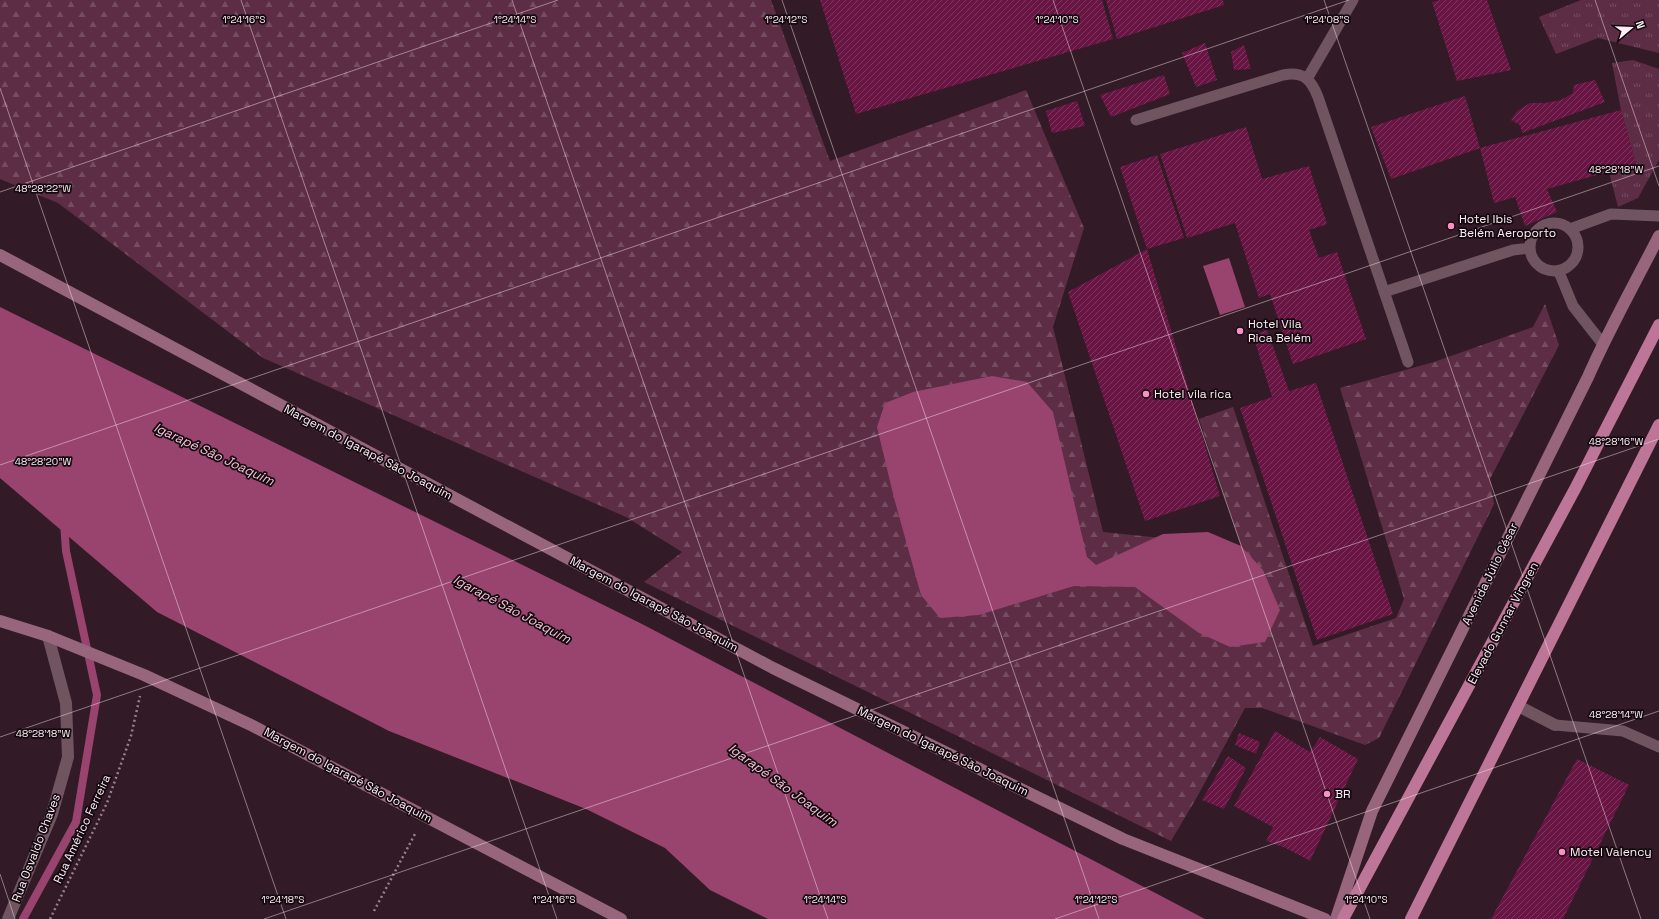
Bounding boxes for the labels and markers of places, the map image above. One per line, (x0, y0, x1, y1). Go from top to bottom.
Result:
place label: Hotel Ibis Belém Aeroporto (1459, 211, 1556, 241)
marker: Hotel Ibis Belém Aeroporto (1446, 221, 1456, 231)
place label: Hotel Vila Rica Belém (1248, 316, 1311, 346)
marker: Hotel Vila Rica Belém (1235, 326, 1245, 336)
place label: Hotel vila rica (1154, 386, 1231, 402)
marker: Hotel vila rica (1141, 389, 1151, 399)
place label: BR (1335, 786, 1351, 802)
marker: BR (1322, 789, 1332, 799)
place label: Motel Valency (1570, 844, 1652, 860)
marker: Motel Valency (1557, 847, 1567, 857)

